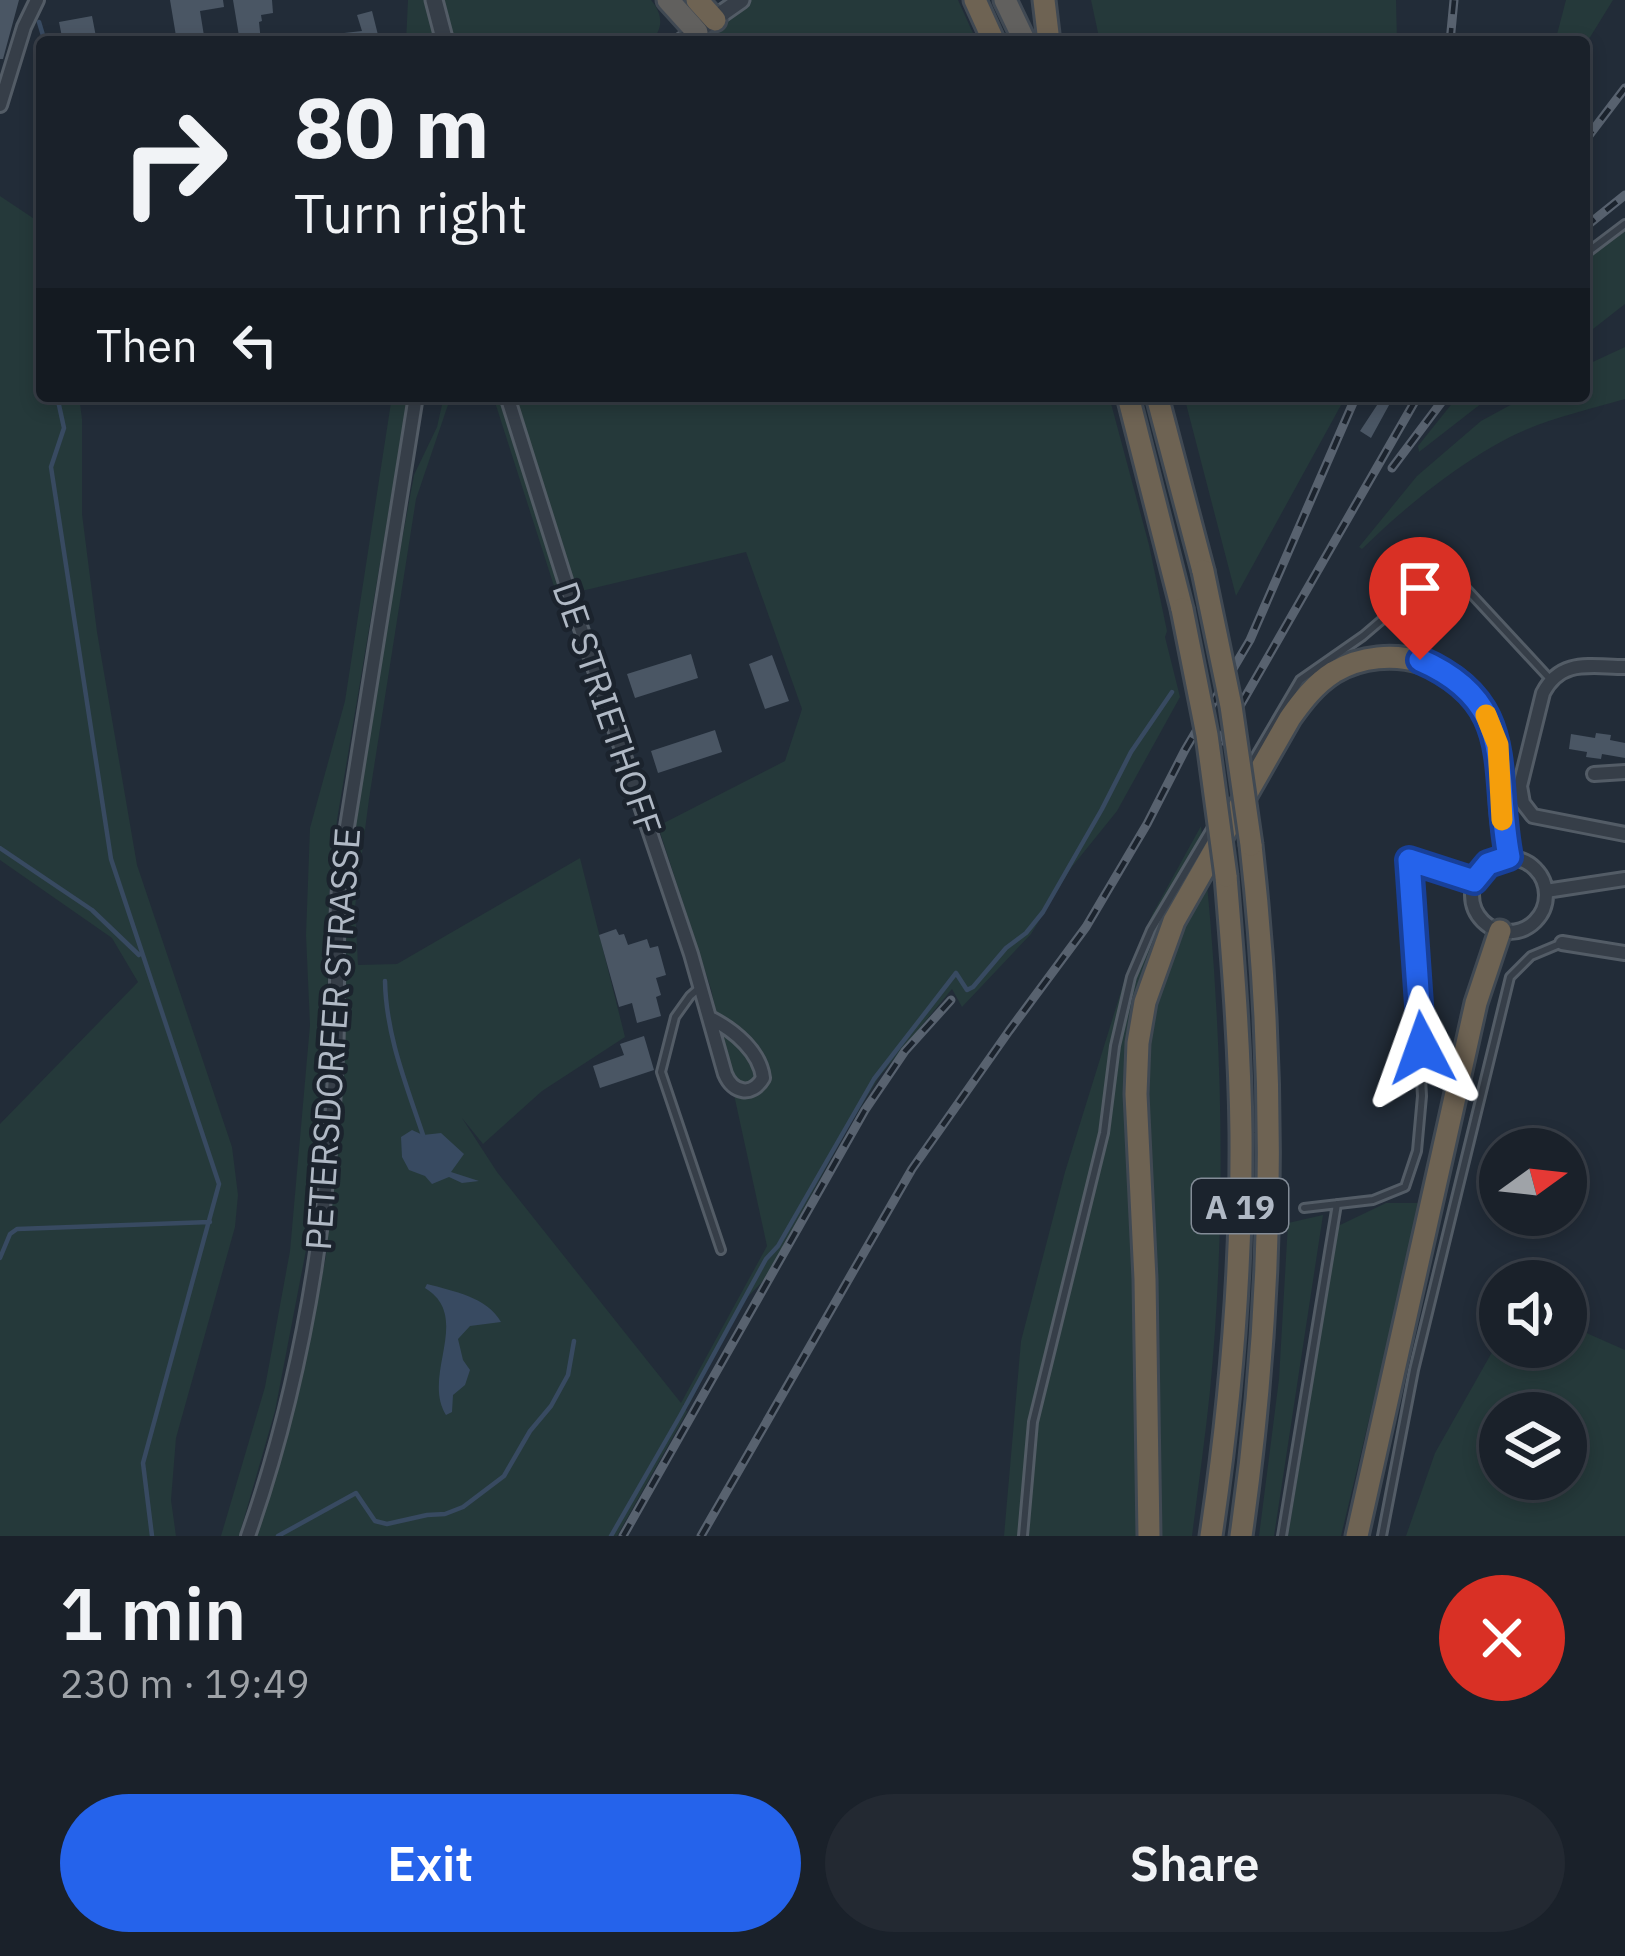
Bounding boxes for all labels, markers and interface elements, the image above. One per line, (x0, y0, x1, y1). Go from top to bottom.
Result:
text: 80 m (294, 72, 490, 181)
icon: right (96, 84, 252, 240)
text: Turn right (294, 178, 528, 248)
icon: left (222, 312, 288, 378)
text: Then (96, 316, 198, 374)
pin (1369, 537, 1471, 660)
icon: arrive (1387, 555, 1453, 621)
street label: DE STRIETHOFF (543, 575, 673, 841)
street label: PETERSDORFER STRASSE (294, 826, 370, 1252)
position arrow (1359, 985, 1485, 1111)
north arrow (1479, 1128, 1587, 1236)
map controls (1479, 1128, 1587, 1500)
road number: A 19 (1192, 1179, 1288, 1233)
button: sound (1479, 1260, 1587, 1368)
button: layers (1479, 1392, 1587, 1500)
text: 1 min (60, 1566, 246, 1660)
button: close (1439, 1575, 1565, 1701)
text: 230 m · 19:49 (60, 1658, 310, 1709)
button: Exit (60, 1794, 801, 1932)
button: Share (825, 1794, 1565, 1932)

